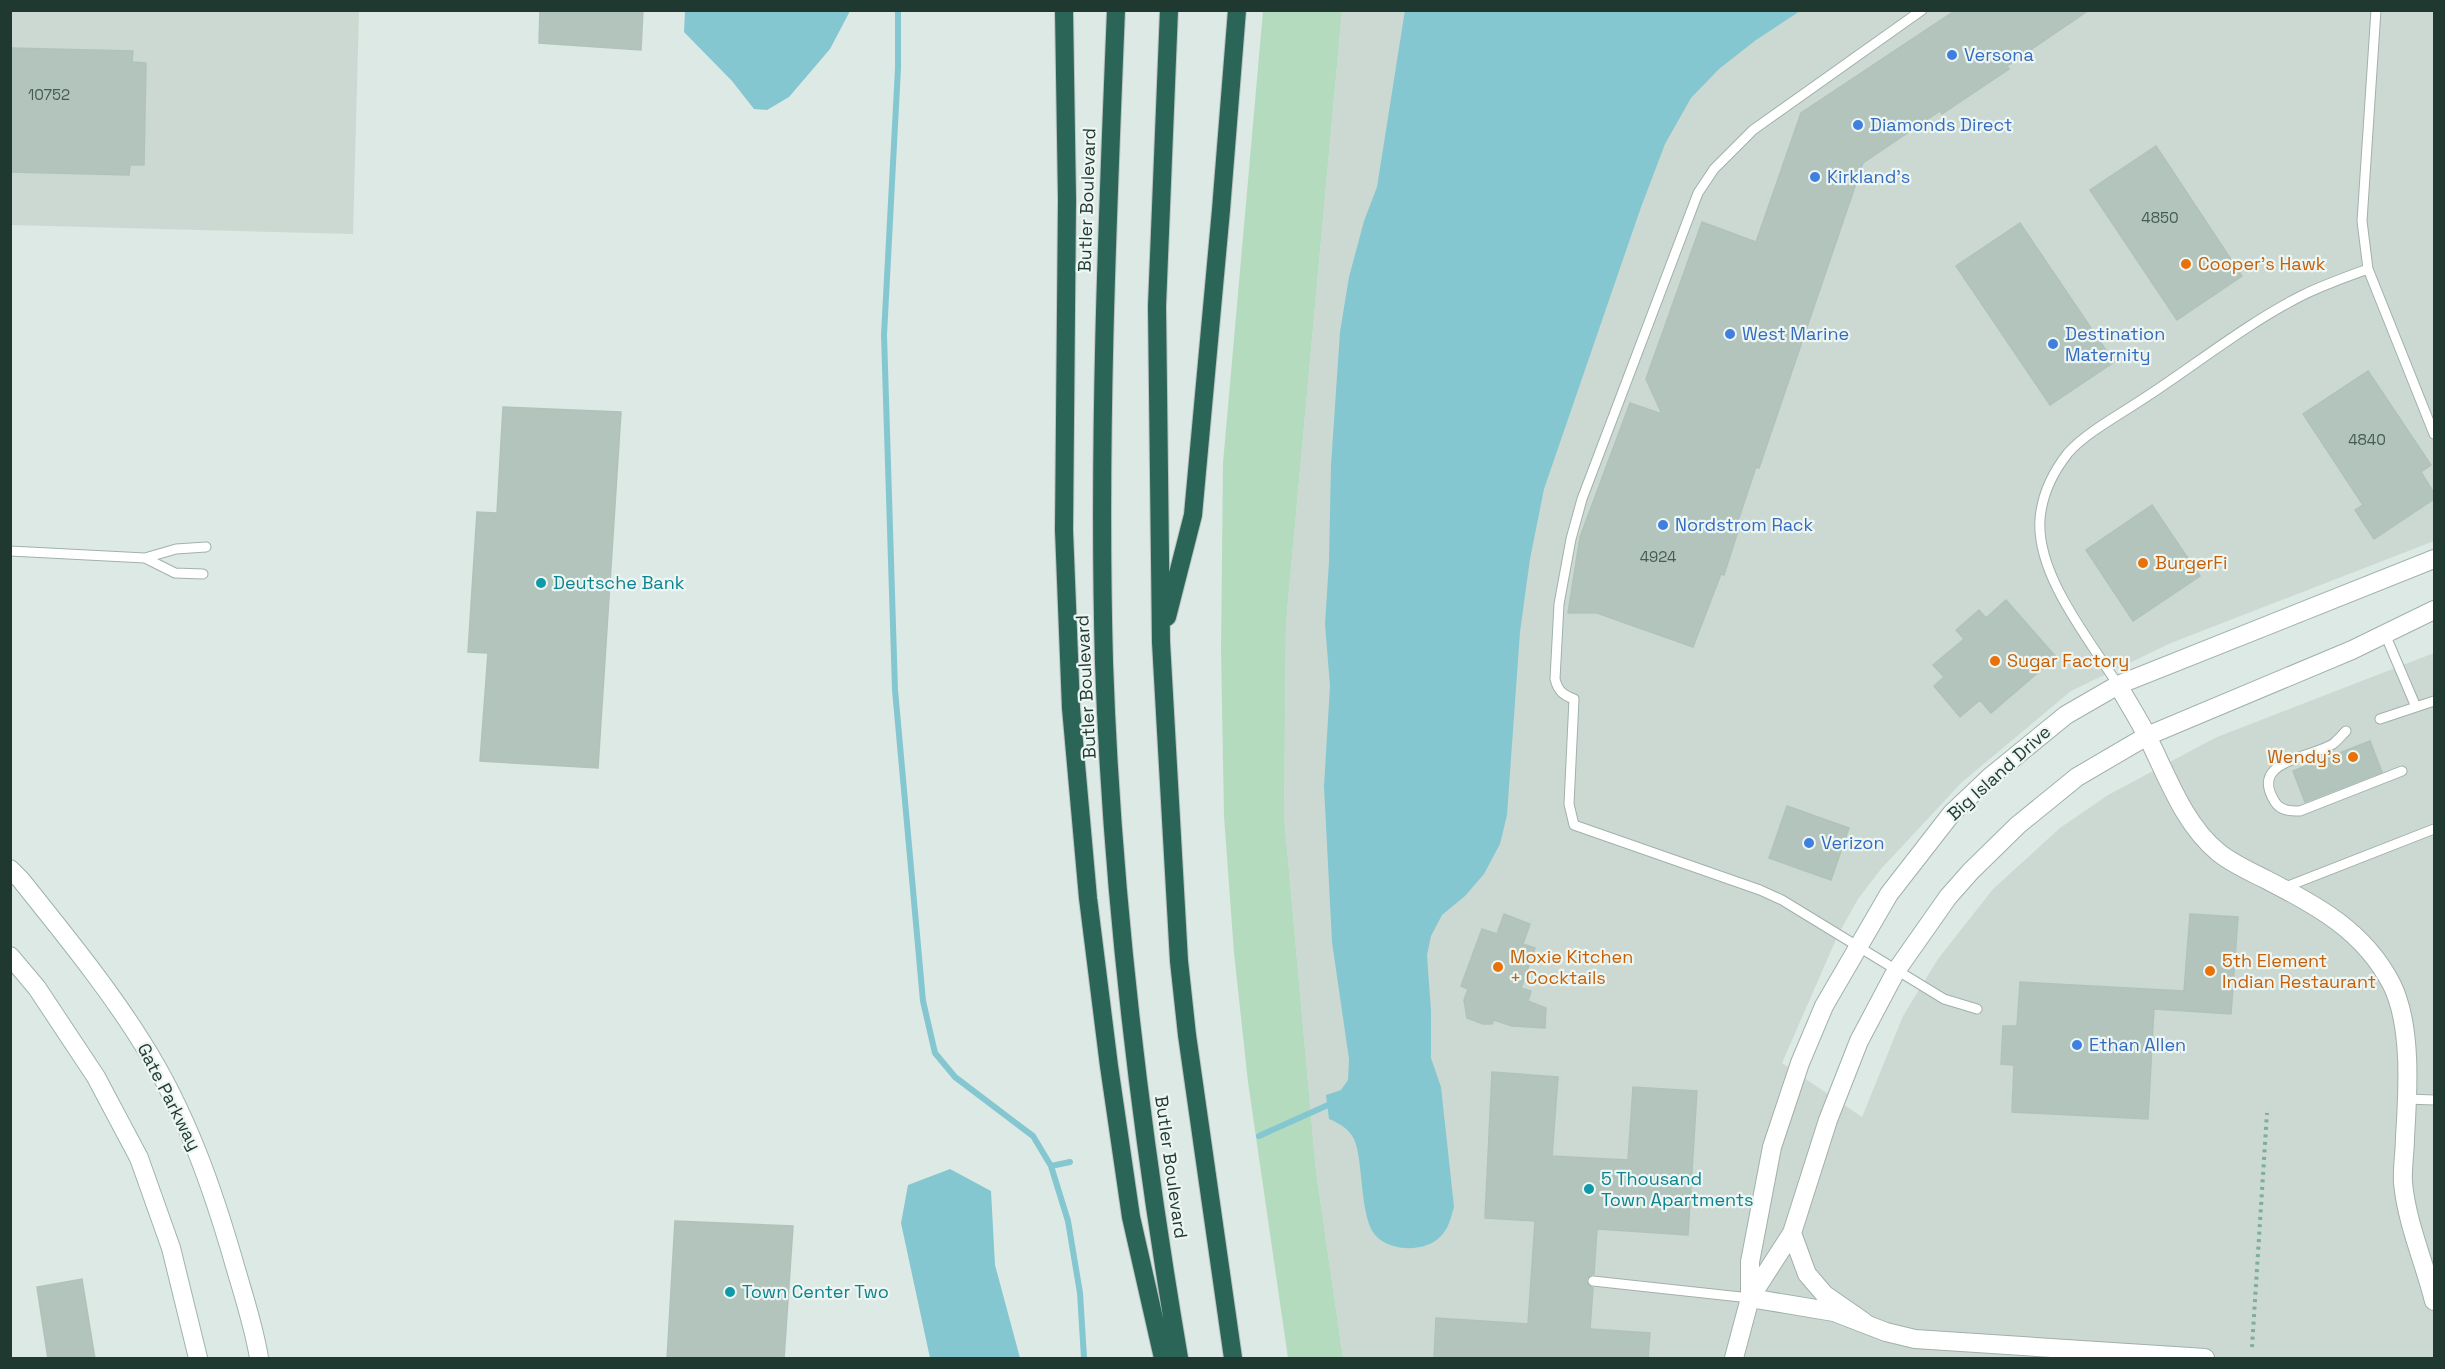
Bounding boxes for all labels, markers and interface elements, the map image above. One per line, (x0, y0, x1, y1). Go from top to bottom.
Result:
place label: Versona (1964, 43, 2034, 66)
marker: Versona (1945, 48, 1959, 62)
house number: 10752 (28, 85, 70, 104)
place label: Diamonds Direct (1870, 113, 2012, 136)
marker: Diamonds Direct (1851, 118, 1865, 132)
street label: Butler Boulevard (1072, 128, 1101, 272)
place label: Kirkland's (1827, 165, 1910, 188)
marker: Kirkland's (1808, 170, 1822, 184)
house number: 4850 (2141, 208, 2179, 227)
place label: Cooper's Hawk (2198, 252, 2326, 275)
marker: Cooper's Hawk (2179, 257, 2193, 271)
place label: West Marine (1742, 322, 1849, 345)
place label: Destination Maternity (2065, 322, 2165, 366)
marker: West Marine (1723, 327, 1737, 341)
marker: Destination Maternity (2046, 337, 2060, 351)
house number: 4840 (2348, 430, 2386, 449)
place label: Nordstrom Rack (1675, 513, 1814, 536)
marker: Nordstrom Rack (1656, 518, 1670, 532)
house number: 4924 (1640, 547, 1676, 566)
place label: BurgerFi (2155, 551, 2228, 574)
marker: BurgerFi (2136, 556, 2150, 570)
place label: Deutsche Bank (553, 571, 685, 594)
marker: Deutsche Bank (534, 576, 548, 590)
street label: Butler Boulevard (1070, 614, 1101, 760)
place label: Sugar Factory (2007, 649, 2129, 672)
marker: Sugar Factory (1988, 654, 2002, 668)
street label: Big Island Drive (1942, 720, 2055, 825)
place label: Wendy's (2267, 745, 2341, 768)
marker: Wendy's (2346, 750, 2360, 764)
place label: Verizon (1821, 831, 1885, 854)
marker: Verizon (1802, 836, 1816, 850)
place label: Moxie Kitchen + Cocktails (1510, 945, 1633, 989)
place label: 5th Element Indian Restaurant (2222, 949, 2376, 993)
marker: Moxie Kitchen + Cocktails (1491, 960, 1505, 974)
marker: 5th Element Indian Restaurant (2203, 964, 2217, 978)
place label: Ethan Allen (2089, 1033, 2186, 1056)
marker: Ethan Allen (2070, 1038, 2084, 1052)
street label: Gate Parkway (132, 1039, 206, 1154)
street label: Butler Boulevard (1150, 1094, 1193, 1240)
place label: 5 Thousand Town Apartments (1601, 1167, 1754, 1211)
marker: 5 Thousand Town Apartments (1582, 1182, 1596, 1196)
place label: Town Center Two (742, 1280, 889, 1303)
marker: Town Center Two (723, 1285, 737, 1299)

